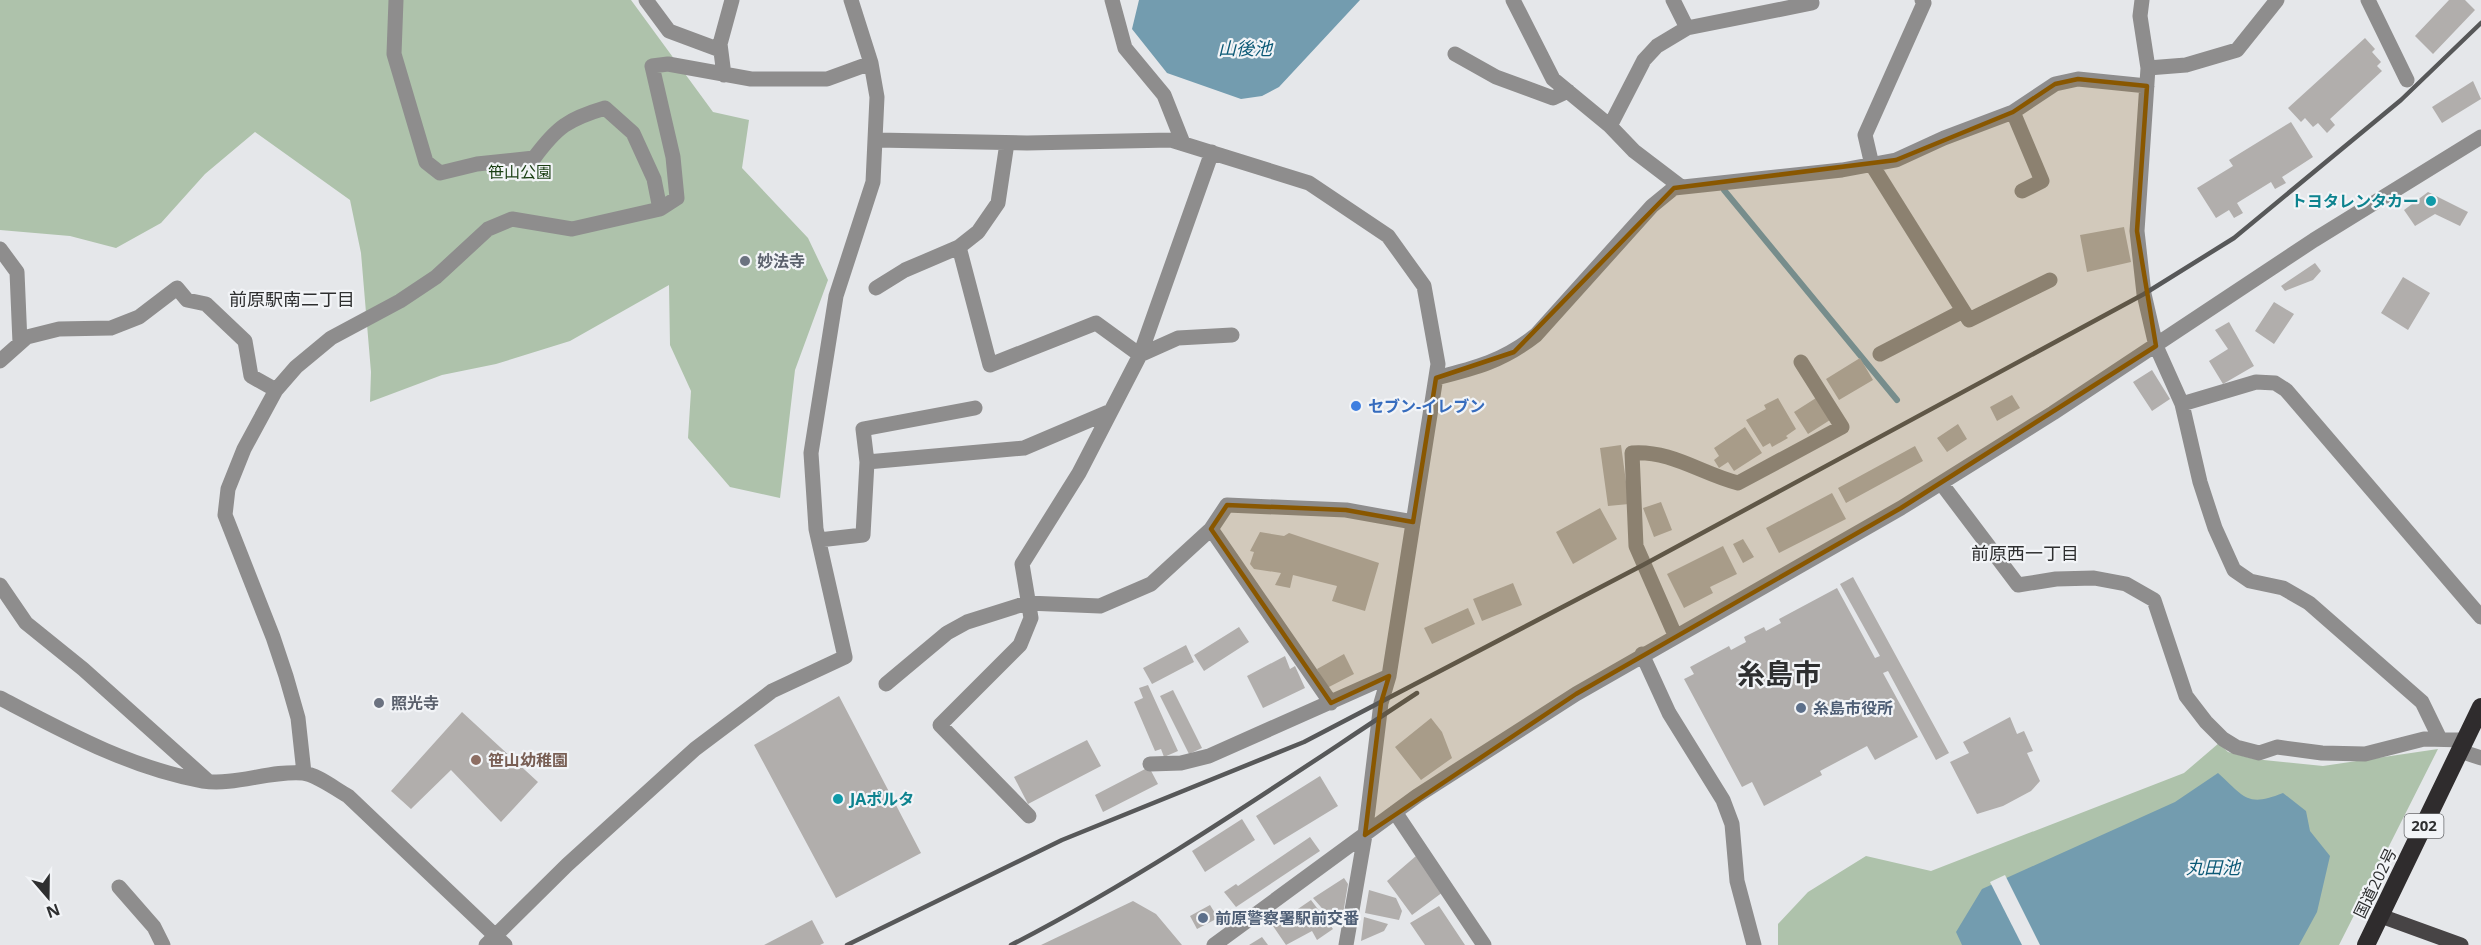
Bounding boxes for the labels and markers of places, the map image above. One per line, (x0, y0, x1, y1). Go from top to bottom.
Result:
place label: トヨタレンタカー (2291, 190, 2419, 212)
marker: トヨタレンタカー (2424, 194, 2438, 208)
place label: 妙法寺 (757, 250, 805, 272)
marker: 妙法寺 (738, 254, 752, 268)
place label: セブン-イレブン (1368, 395, 1485, 417)
marker: セブン-イレブン (1349, 399, 1363, 413)
place label: 照光寺 (391, 692, 439, 714)
marker: 照光寺 (372, 696, 386, 710)
place label: 糸島市役所 (1813, 697, 1893, 719)
marker: 糸島市役所 (1794, 701, 1808, 715)
place label: 笹山幼稚園 (488, 749, 568, 771)
marker: 笹山幼稚園 (469, 753, 483, 767)
place label: JAポルタ (848, 788, 914, 810)
marker: JAポルタ (831, 792, 845, 806)
place label: 前原警察署駅前交番 (1215, 907, 1359, 929)
marker: 前原警察署駅前交番 (1196, 911, 1210, 925)

